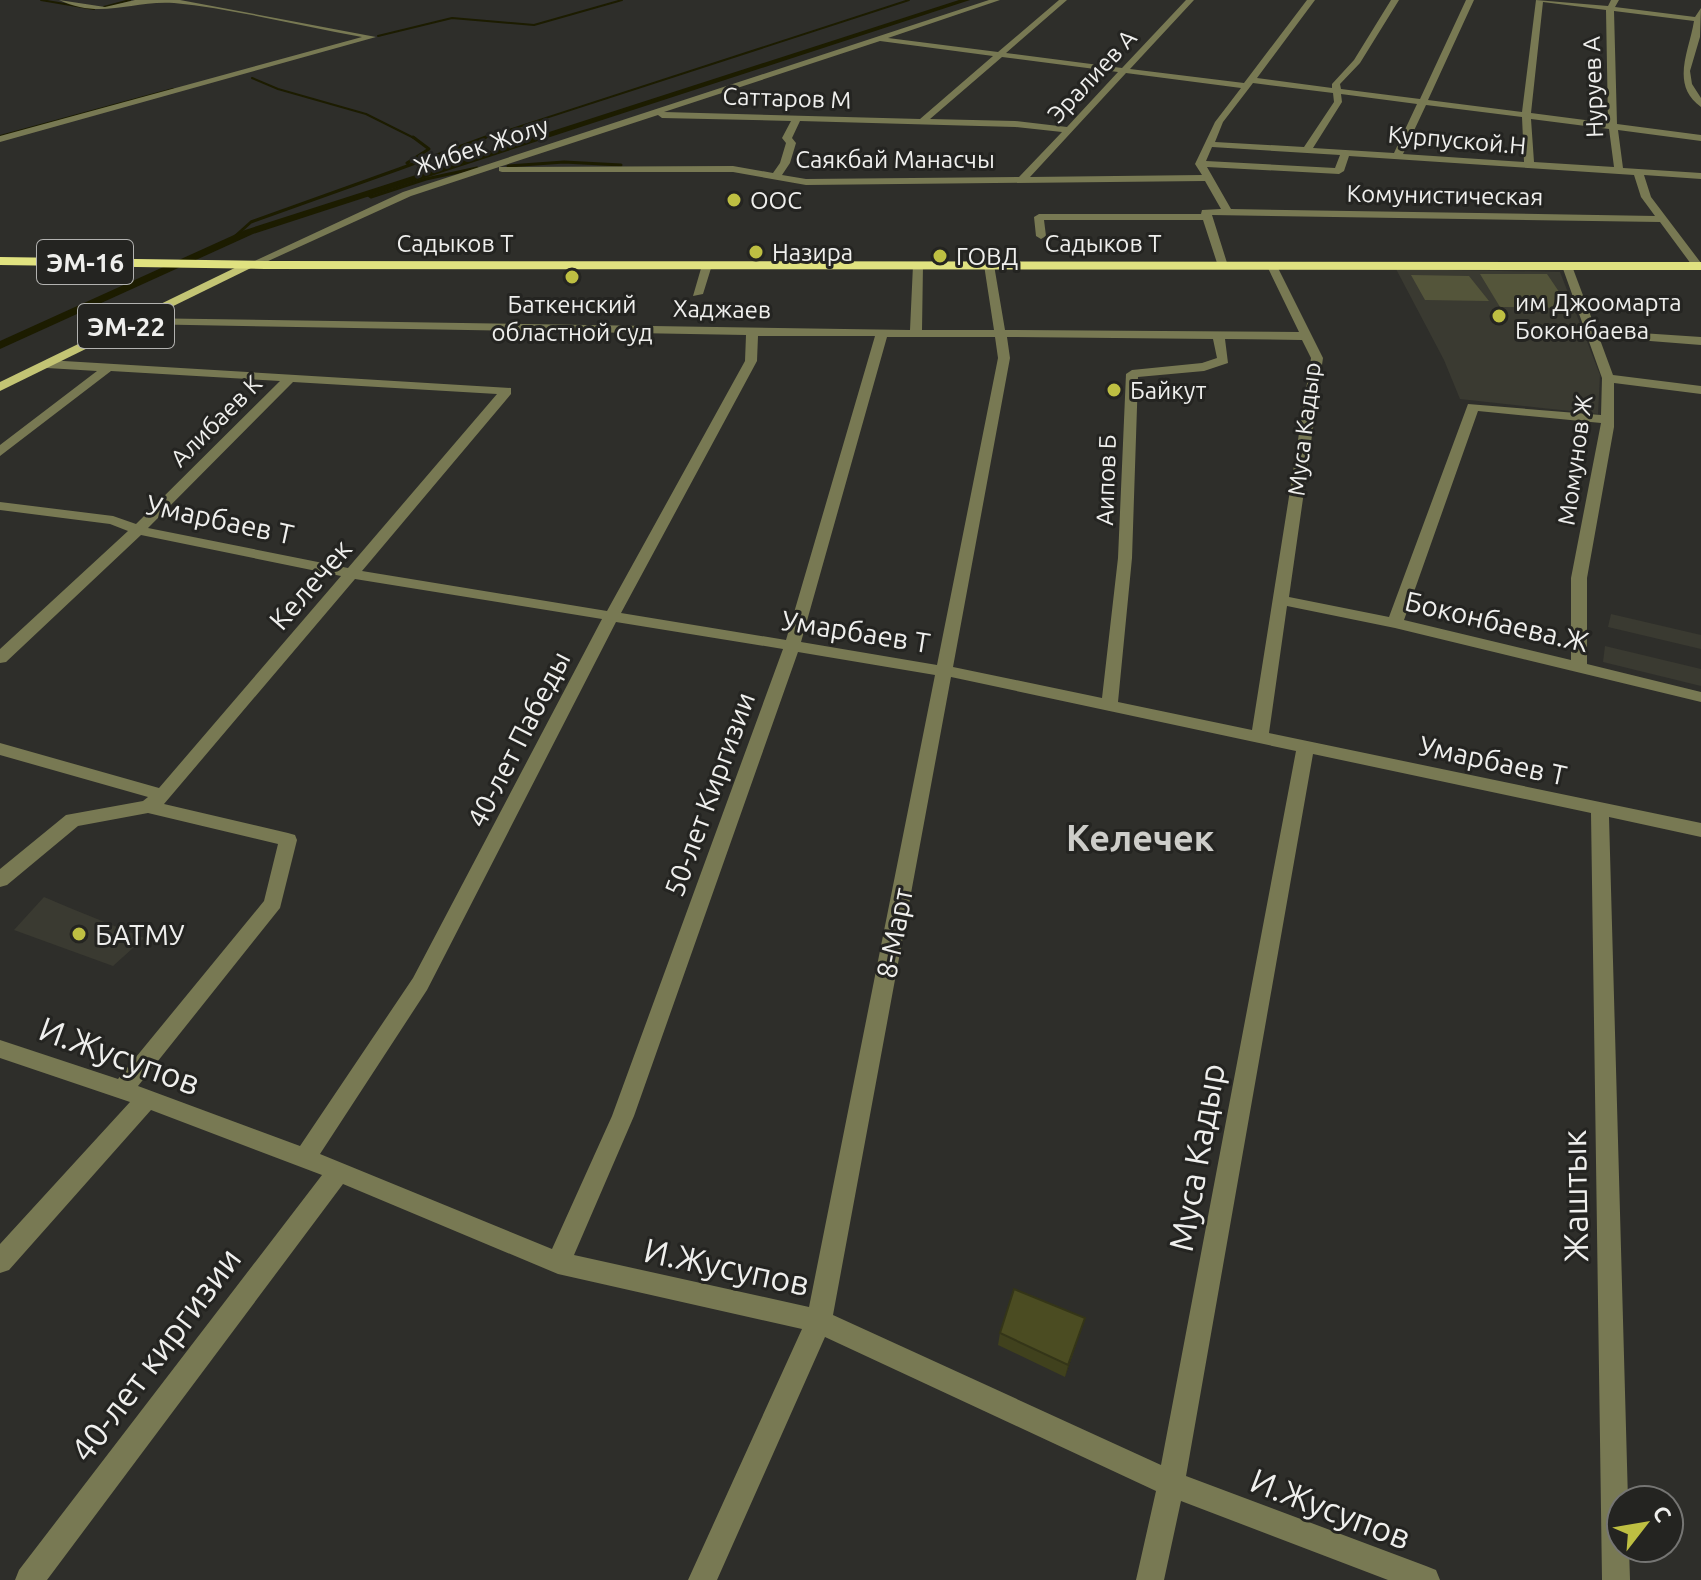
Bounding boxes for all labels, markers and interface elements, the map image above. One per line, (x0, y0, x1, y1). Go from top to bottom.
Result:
street label: Эралиев А (1042, 24, 1142, 128)
street label: Нуруев А (1578, 35, 1608, 138)
street label: Саттаров М (722, 82, 852, 114)
street label: Жибек Жолу (410, 111, 552, 180)
street label: Курпуской.Н (1387, 121, 1527, 159)
street label: Саякбай Манасчы (795, 146, 995, 173)
street label: Комунистическая (1347, 180, 1543, 210)
place label: ООС (750, 187, 802, 214)
marker: ООС (725, 191, 743, 209)
street label: Садыков Т (397, 230, 514, 257)
street label: Садыков Т (1045, 230, 1162, 257)
place label: Назира (772, 239, 853, 266)
road number: ЭМ-16 (37, 240, 133, 284)
marker: Назира (747, 243, 765, 261)
place label: ГОВД (956, 243, 1018, 270)
marker: ГОВД (931, 247, 949, 265)
marker: Баткенский областной суд (563, 268, 581, 286)
place label: им Джоомарта Боконбаева (1515, 289, 1682, 344)
place label: Баткенский областной суд (491, 291, 653, 346)
street label: Хаджаев (673, 295, 771, 323)
road number: ЭМ-22 (78, 304, 174, 348)
marker: им Джоомарта Боконбаева (1490, 307, 1508, 325)
street label: Муса Кадыр (1282, 361, 1326, 497)
street label: Алибаев К (165, 370, 267, 472)
place label: Байкут (1130, 377, 1207, 404)
marker: Байкут (1105, 381, 1123, 399)
street label: Момунов Ж (1552, 393, 1598, 527)
street label: Аипов Б (1091, 434, 1121, 526)
street label: Умарбаев Т (143, 488, 297, 550)
street label: Келечек (263, 533, 357, 635)
street label: Боконбаева.Ж (1402, 585, 1592, 657)
street label: Умарбаев Т (780, 604, 933, 658)
street label: 40-лет Пабеды (460, 646, 576, 832)
street label: 50-лет Киргизии (658, 688, 760, 900)
street label: Умарбаев Т (1416, 729, 1570, 791)
district label: Келечек (1066, 817, 1215, 858)
street label: 8-Март (870, 885, 918, 981)
place label: БАТМУ (95, 919, 185, 950)
marker: БАТМУ (70, 925, 88, 943)
street label: И.Жусупов (34, 1008, 206, 1102)
street label: Муса Кадыр (1161, 1060, 1231, 1254)
street label: Жаштык (1554, 1130, 1594, 1262)
street label: И.Жусупов (641, 1230, 813, 1302)
street label: 40-лет киргизии (62, 1240, 248, 1468)
street label: И.Жусупов (1246, 1460, 1416, 1556)
north arrow (1605, 1484, 1685, 1564)
text: С (1648, 1501, 1677, 1526)

